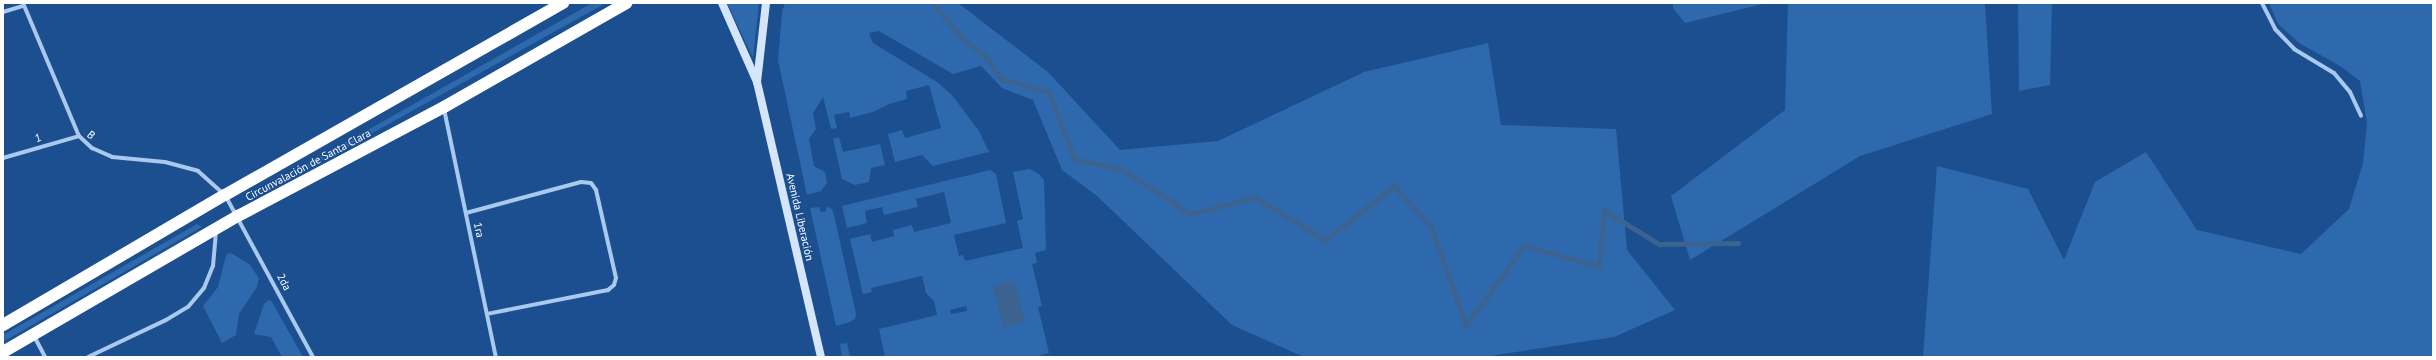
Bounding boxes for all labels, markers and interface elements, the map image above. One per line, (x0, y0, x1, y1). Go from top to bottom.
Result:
street label: Circunvalación de Santa Clara (243, 126, 373, 204)
street label: B (84, 128, 98, 142)
street label: 1 (33, 131, 43, 145)
street label: Avenida Liberación (784, 172, 816, 262)
street label: 1ra (471, 221, 487, 239)
street label: 2da (274, 271, 294, 293)

